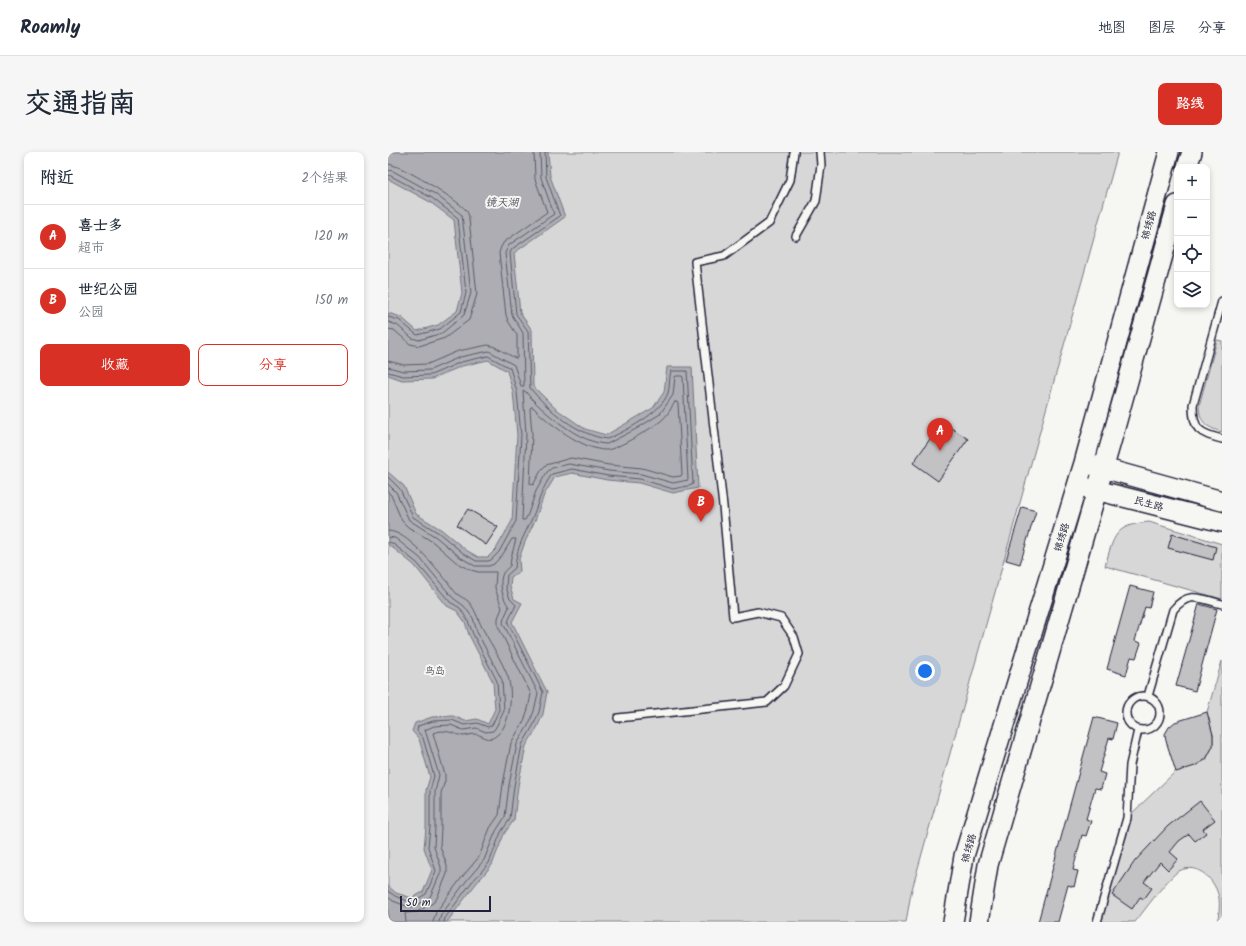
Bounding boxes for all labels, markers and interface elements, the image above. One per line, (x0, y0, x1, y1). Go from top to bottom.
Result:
text: Roamly (20, 13, 80, 43)
text: 地图 (1098, 17, 1126, 39)
text: 图层 (1148, 17, 1176, 39)
text: 分享 (1198, 17, 1226, 39)
text: 交通指南 (24, 82, 136, 127)
button: 路线 (1158, 83, 1222, 125)
map controls (1174, 164, 1210, 308)
button: + (1174, 164, 1210, 200)
text: 附近 (40, 165, 74, 192)
text: 2个结果 (301, 168, 348, 189)
water label: 镜天湖 (486, 194, 519, 212)
button: − (1174, 200, 1210, 236)
street label: 锦绣路 (1137, 209, 1161, 242)
text: 喜士多 (78, 214, 123, 238)
text: A (49, 226, 57, 247)
text: 120 m (314, 226, 348, 247)
button: locate (1174, 236, 1210, 272)
text: 超市 (78, 238, 104, 259)
button: layers (1174, 272, 1210, 308)
text: 世纪公园 (78, 278, 138, 302)
text: B (49, 290, 57, 311)
text: 150 m (315, 290, 348, 311)
text: 公园 (78, 302, 104, 323)
button: 收藏 (40, 344, 190, 386)
button: 分享 (198, 344, 348, 386)
pin: A (927, 418, 953, 451)
pin: B (688, 489, 714, 522)
street label: 民生路 (1132, 492, 1165, 516)
street label: 锦绣路 (1050, 521, 1074, 554)
your location (915, 661, 935, 681)
park label: 鸟岛 (425, 663, 445, 679)
street label: 锦绣路 (957, 832, 981, 865)
scale bar (400, 894, 491, 913)
text: 50 m (406, 894, 431, 912)

